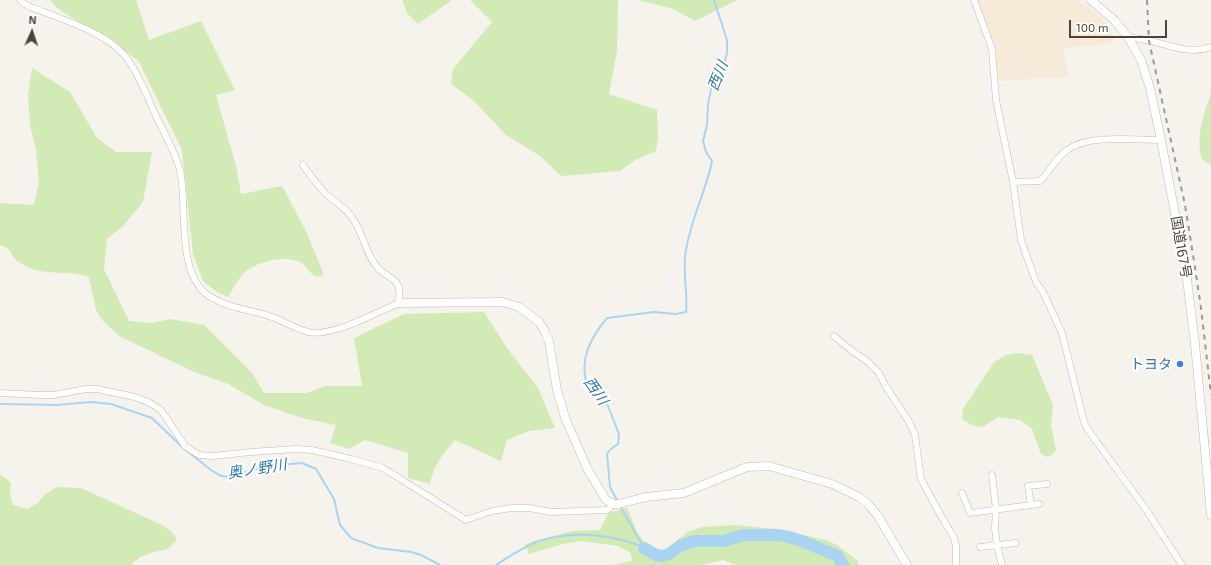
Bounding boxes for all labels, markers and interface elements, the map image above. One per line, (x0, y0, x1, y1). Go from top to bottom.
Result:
north arrow (12, 12, 52, 52)
scale bar (1071, 12, 1169, 38)
text: N (28, 13, 37, 26)
text: 100 m (1076, 20, 1108, 34)
water label: 西川 (704, 59, 732, 93)
street label: 国道167号 (1167, 215, 1195, 279)
place label: トヨタ (1130, 356, 1172, 372)
marker: トヨタ (1175, 359, 1185, 369)
water label: 西川 (580, 374, 612, 408)
water label: 奥ノ野川 (226, 455, 288, 483)

